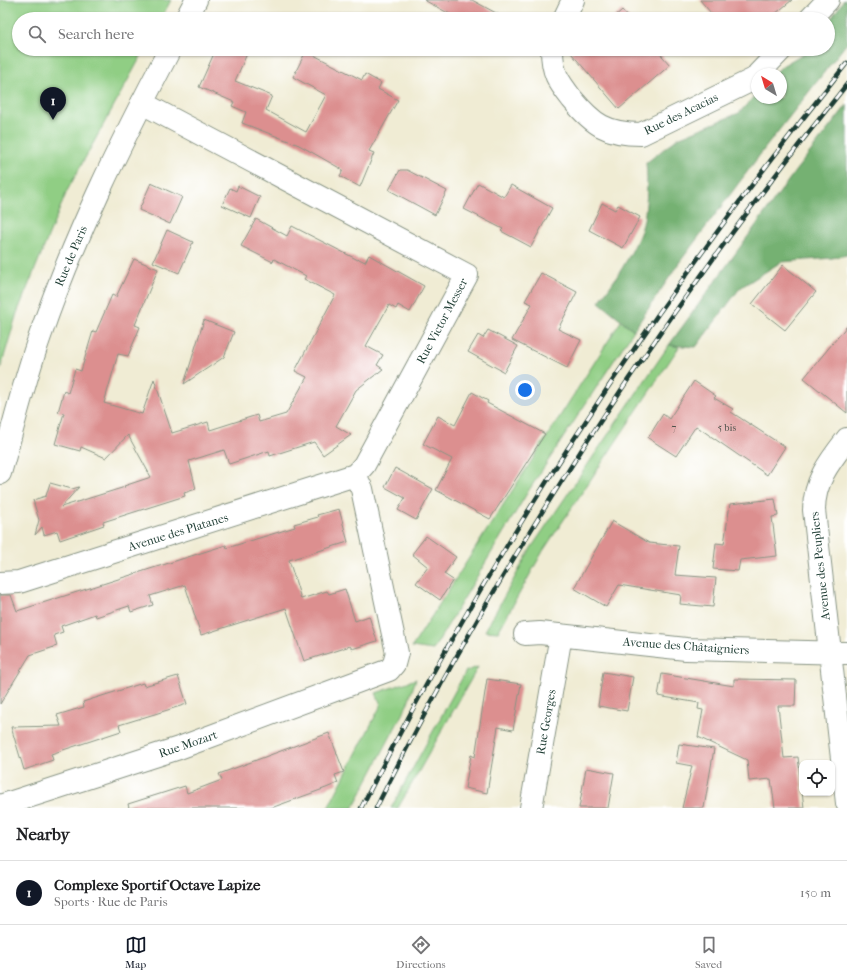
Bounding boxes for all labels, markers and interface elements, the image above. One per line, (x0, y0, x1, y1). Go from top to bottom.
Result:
search box (12, 12, 835, 56)
icon: search (26, 23, 48, 45)
text: Search here (58, 25, 134, 43)
north arrow (751, 68, 787, 104)
pin: 1 (40, 87, 66, 120)
street label: Rue des Acacias (642, 90, 721, 138)
street label: Rue de Paris (52, 223, 90, 288)
street label: Rue Victor Messer (414, 275, 471, 366)
your location (515, 380, 535, 400)
house number: 7 (672, 422, 677, 434)
house number: 5 bis (718, 422, 736, 434)
street label: Avenue des Platanes (125, 510, 230, 554)
street label: Avenue des Peupliers (807, 510, 833, 622)
street label: Avenue des Châtaigniers (621, 635, 750, 657)
street label: Rue Georges (533, 688, 559, 756)
street label: Rue Mozart (157, 727, 220, 761)
map controls (799, 760, 835, 796)
button: locate (799, 760, 835, 796)
text: Nearby (16, 824, 70, 844)
text: Complexe Sportif Octave Lapize (54, 876, 260, 894)
text: 1 (27, 885, 31, 900)
text: 150 m (800, 885, 831, 900)
text: Sports · Rue de Paris (54, 894, 167, 909)
tab: Map (125, 934, 147, 971)
tab: Directions (396, 934, 446, 971)
tab: Saved (695, 934, 722, 971)

